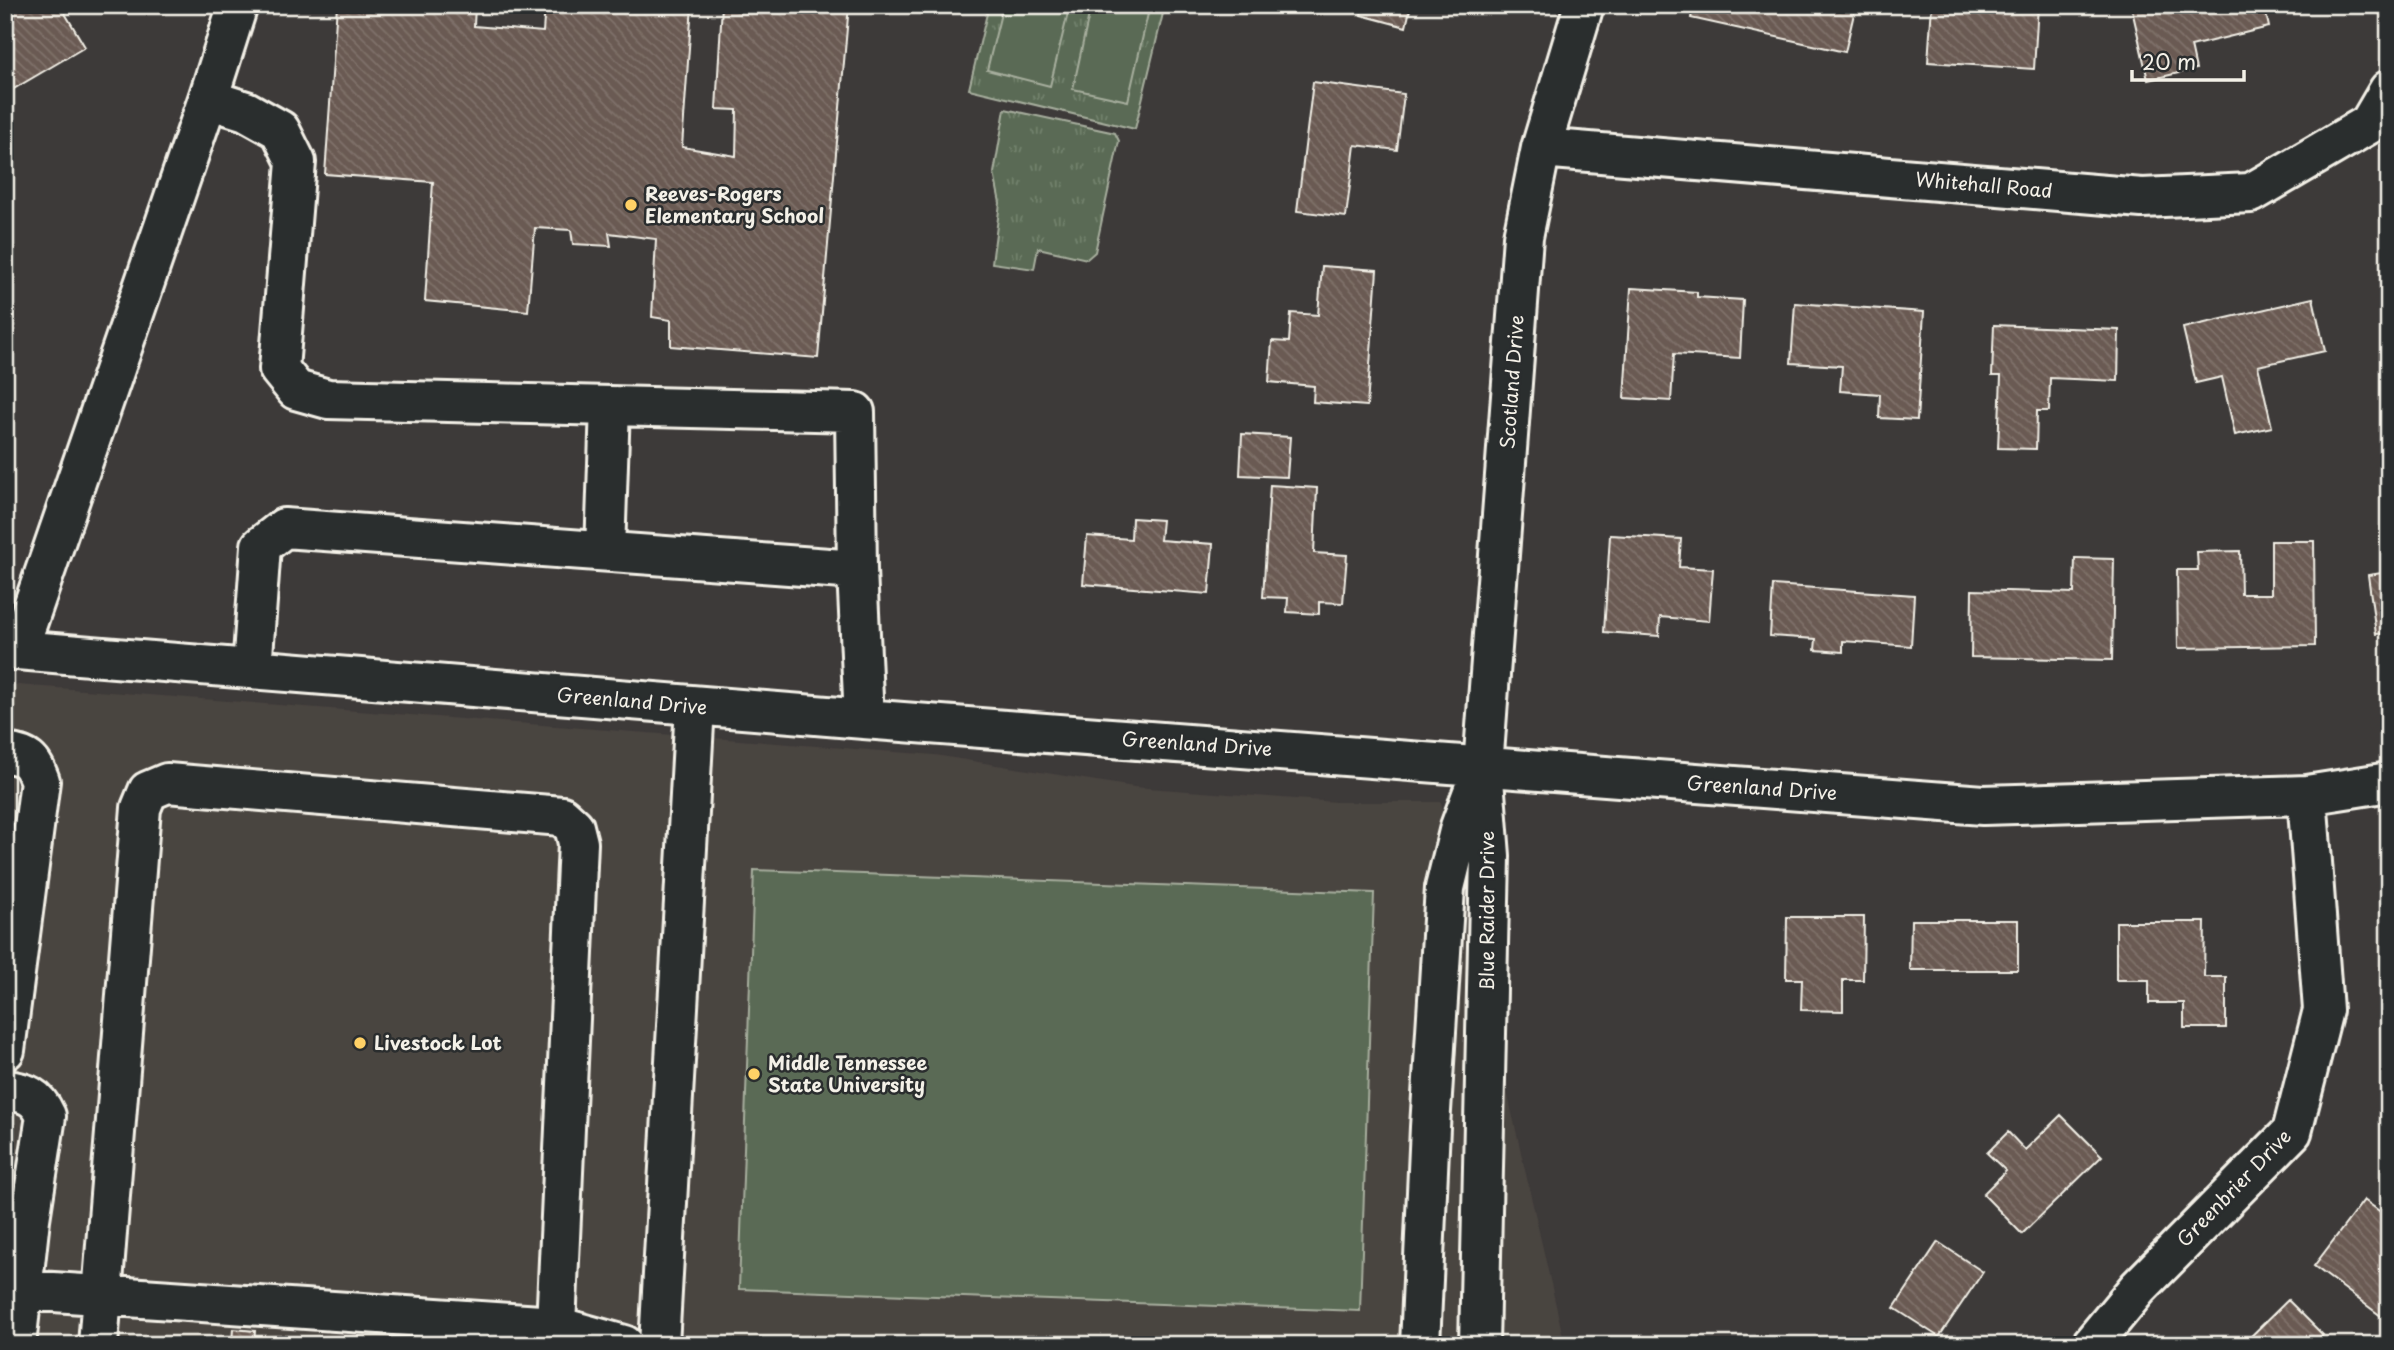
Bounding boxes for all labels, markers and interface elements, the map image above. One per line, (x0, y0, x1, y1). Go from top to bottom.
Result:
scale bar (2132, 38, 2244, 82)
text: 20 m (2142, 45, 2196, 77)
street label: Whitehall Road (1915, 164, 2054, 204)
place label: Reeves-Rogers Elementary School (645, 179, 824, 229)
marker: Reeves-Rogers Elementary School (623, 197, 639, 213)
street label: Scotland Drive (1492, 314, 1530, 450)
street label: Greenland Drive (556, 679, 708, 721)
street label: Greenland Drive (1121, 724, 1273, 762)
street label: Greenland Drive (1686, 768, 1838, 806)
street label: Blue Raider Drive (1472, 831, 1500, 991)
place label: Livestock Lot (374, 1028, 502, 1056)
marker: Livestock Lot (352, 1035, 368, 1051)
place label: Middle Tennessee State University (768, 1048, 927, 1098)
marker: Middle Tennessee State University (746, 1066, 762, 1082)
street label: Greenbrier Drive (2170, 1122, 2297, 1252)

